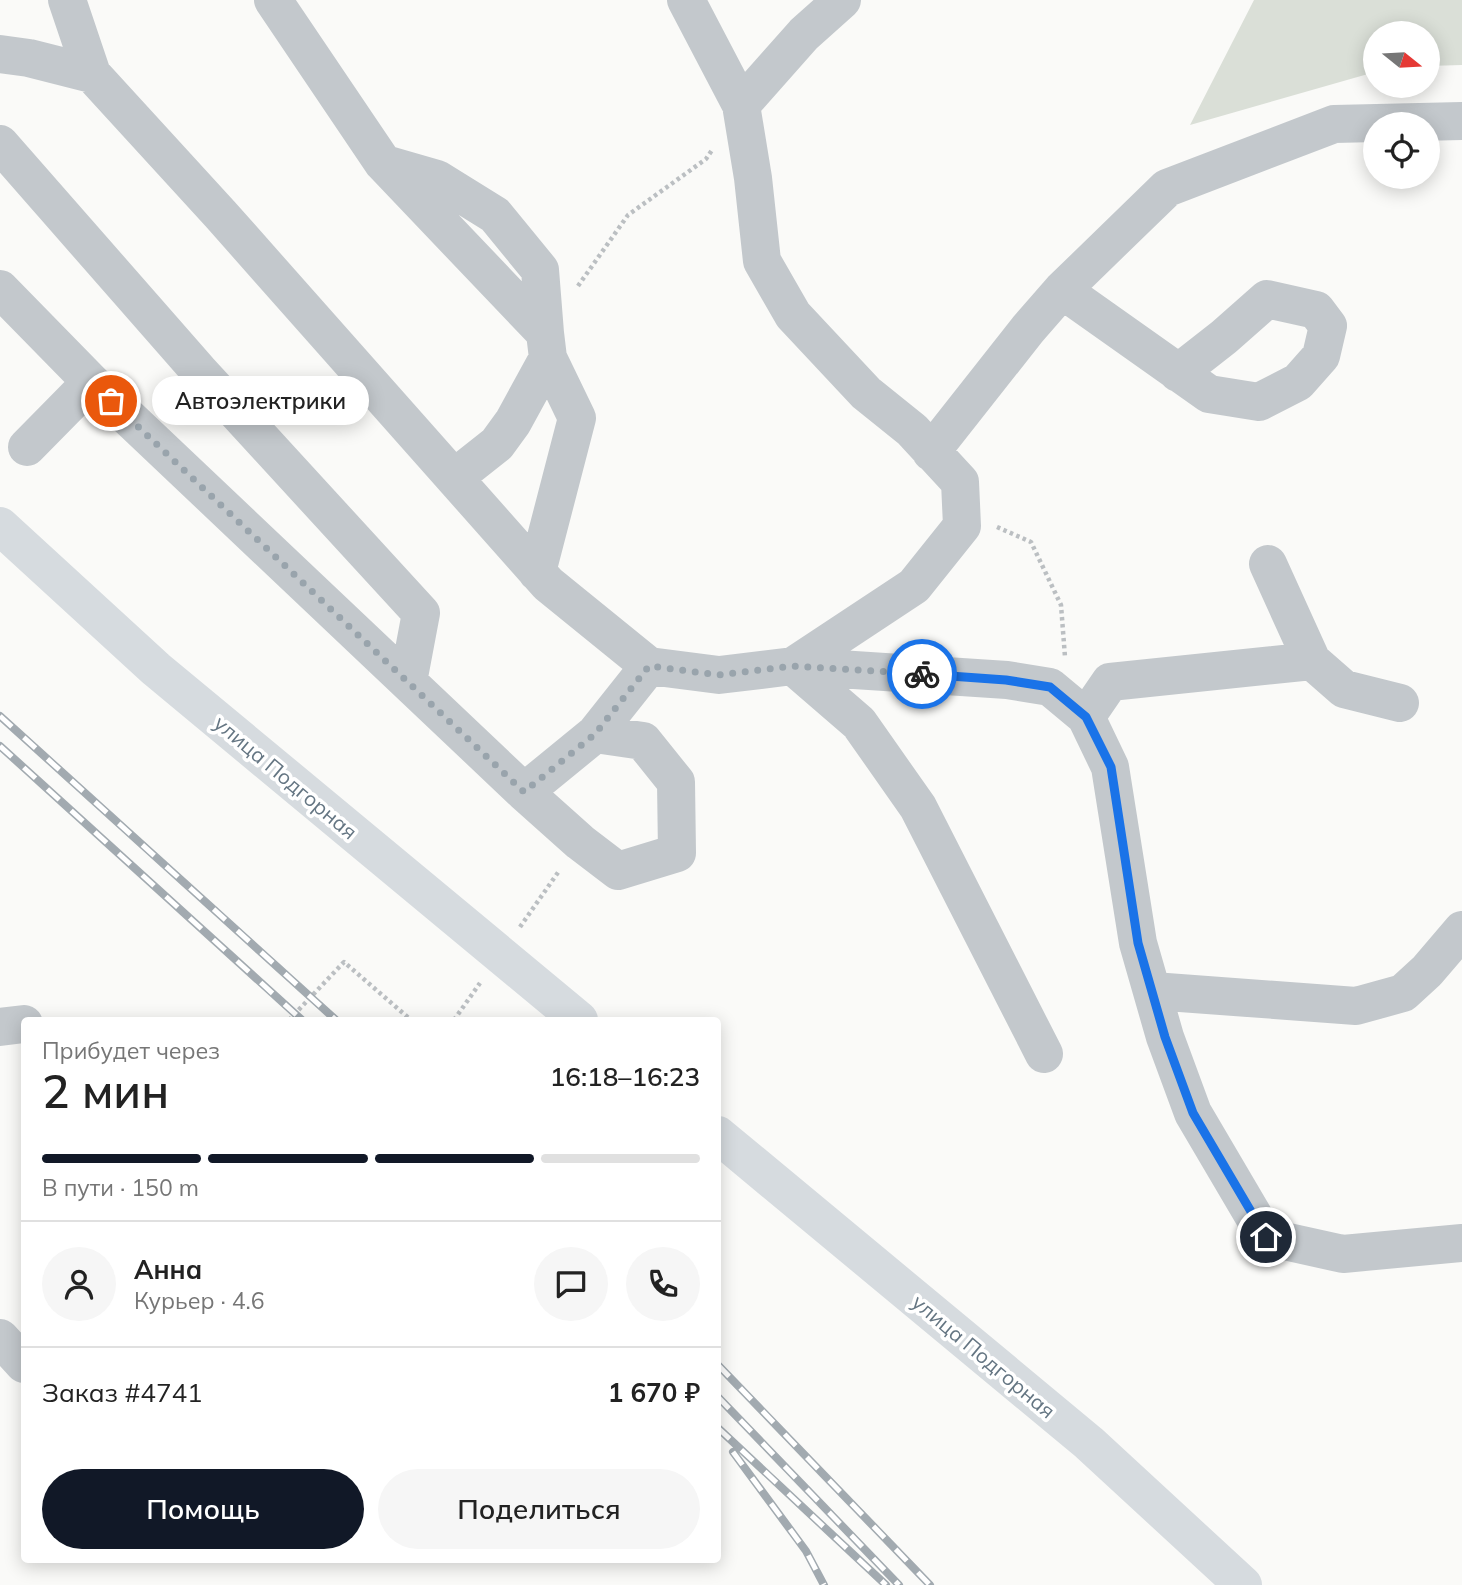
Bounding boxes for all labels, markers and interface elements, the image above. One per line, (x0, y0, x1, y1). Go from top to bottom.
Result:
north arrow (1363, 21, 1440, 98)
map controls (1363, 21, 1440, 189)
button: locate (1363, 112, 1440, 189)
pin (81, 371, 141, 431)
callout: Автоэлектрики (153, 376, 370, 426)
icon: bag (92, 382, 130, 420)
text: Автоэлектрики (175, 386, 346, 415)
courier (887, 639, 957, 709)
icon: bike (903, 655, 941, 693)
street label: улица Подгорная (209, 710, 363, 844)
text: Прибудет через (42, 1036, 220, 1065)
text: 16:18–16:23 (550, 1060, 700, 1093)
text: 2 мин (42, 1062, 169, 1120)
text: В пути · 150 m (42, 1173, 199, 1202)
pin (1236, 1207, 1296, 1267)
icon: home (1247, 1218, 1285, 1256)
button: person (42, 1247, 116, 1321)
button: chat (534, 1247, 608, 1321)
button: phone (626, 1247, 700, 1321)
text: Анна (134, 1253, 202, 1286)
text: Курьер · 4.6 (134, 1286, 265, 1315)
street label: улица Подгорная (907, 1289, 1061, 1423)
text: Заказ #4741 (42, 1376, 203, 1409)
text: 1 670 ₽ (608, 1376, 700, 1409)
button: Помощь (42, 1469, 364, 1549)
button: Поделиться (378, 1469, 700, 1549)

